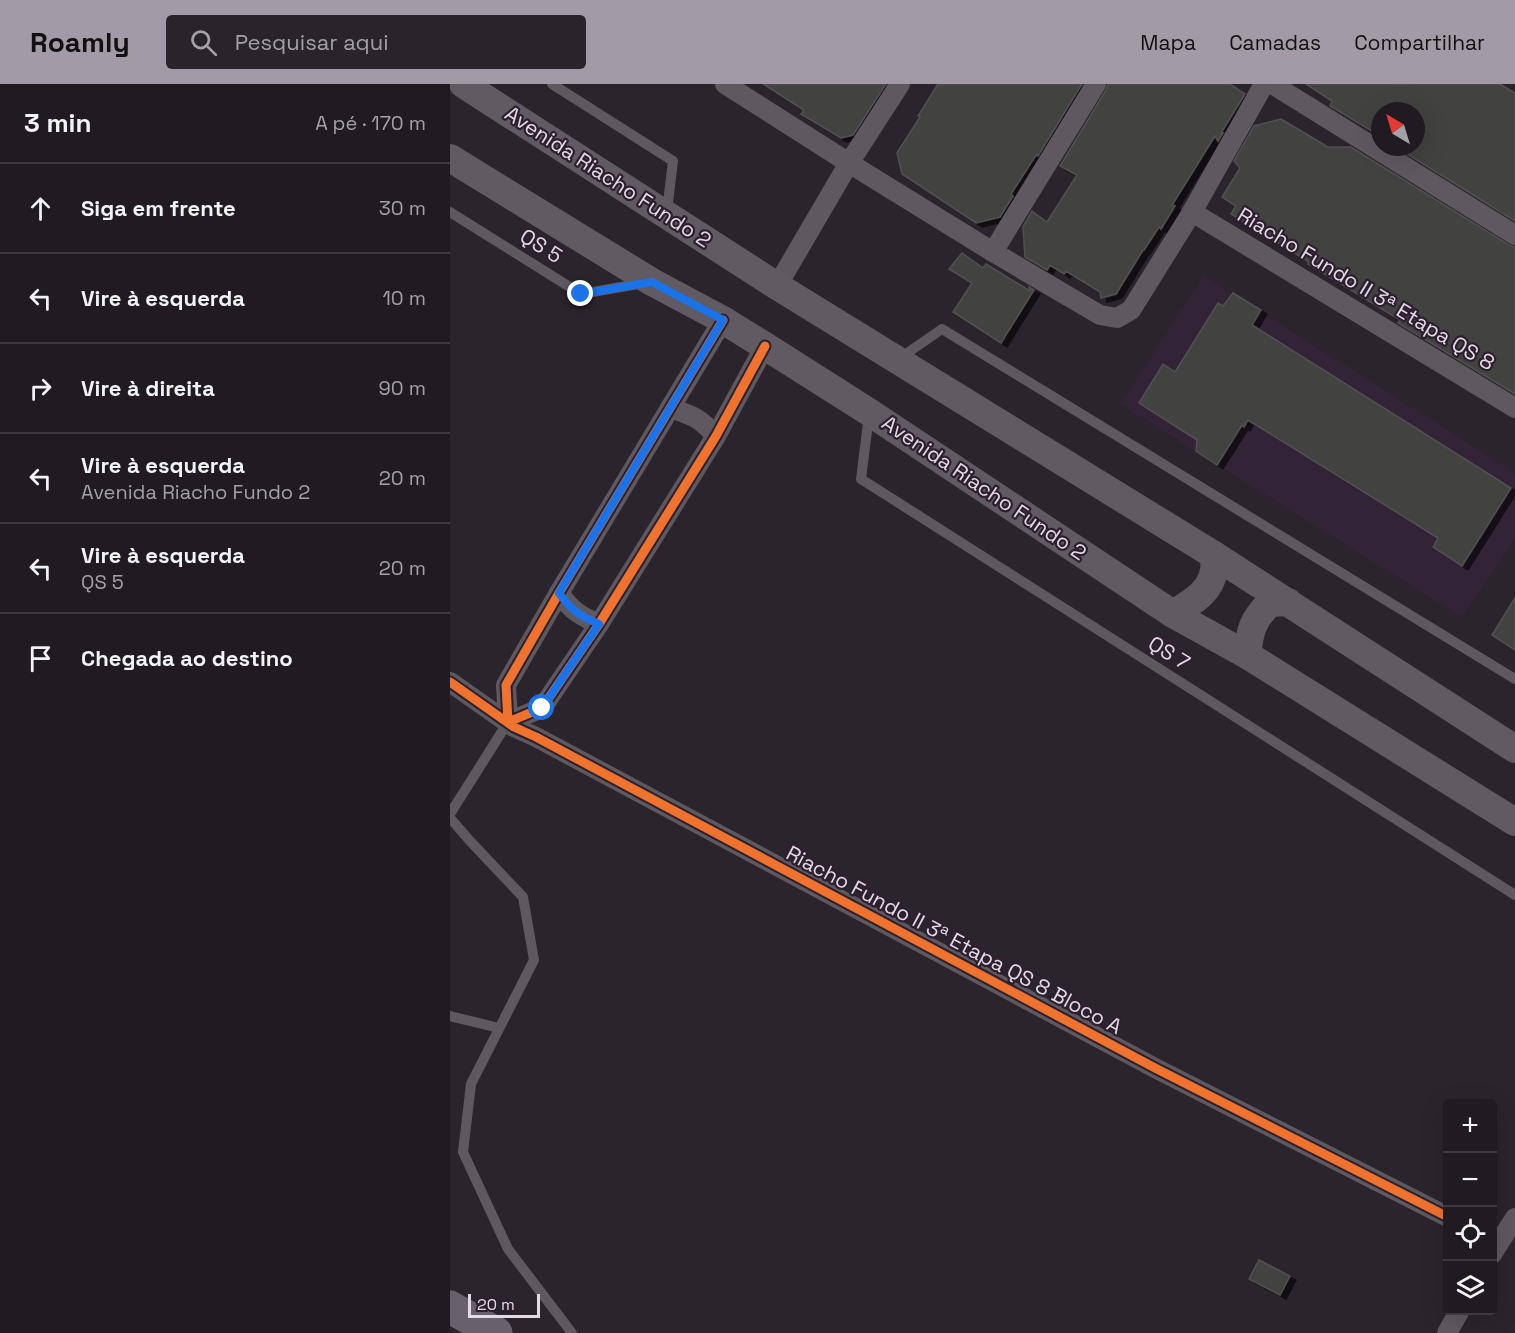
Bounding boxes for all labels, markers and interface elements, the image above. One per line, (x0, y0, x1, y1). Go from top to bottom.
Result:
search box (166, 15, 586, 69)
text: Roamly (30, 24, 130, 60)
icon: search (187, 26, 220, 59)
text: Pesquisar aqui (235, 28, 389, 56)
text: Mapa (1140, 29, 1196, 56)
text: Camadas (1229, 29, 1321, 56)
text: Compartilhar (1354, 29, 1485, 56)
street label: Avenida Riacho Fundo 2 (500, 100, 717, 253)
north arrow (1371, 102, 1425, 156)
text: 3 min (24, 106, 92, 140)
text: A pé · 170 m (315, 110, 426, 136)
icon: ahead (24, 192, 57, 225)
text: Siga em frente (81, 194, 236, 222)
text: 30 m (379, 195, 426, 221)
street label: Riacho Fundo II 3ª Etapa QS 8 (1233, 201, 1500, 376)
street label: QS 5 (515, 222, 567, 269)
route end (567, 280, 593, 306)
icon: left (24, 282, 57, 315)
text: Vire à esquerda (81, 284, 245, 312)
text: 10 m (382, 285, 426, 311)
icon: right (24, 372, 57, 405)
text: Vire à direita (81, 374, 215, 402)
text: 90 m (379, 375, 426, 401)
street label: Avenida Riacho Fundo 2 (877, 409, 1092, 566)
text: Vire à esquerda (81, 451, 245, 479)
icon: left (24, 462, 57, 495)
text: 20 m (379, 465, 426, 491)
text: Avenida Riacho Fundo 2 (81, 479, 310, 505)
text: Vire à esquerda (81, 541, 245, 569)
icon: left (24, 552, 57, 585)
text: 20 m (379, 555, 426, 581)
text: QS 5 (81, 569, 124, 595)
street label: QS 7 (1143, 629, 1195, 676)
icon: arrive (24, 642, 57, 675)
text: Chegada ao destino (81, 644, 293, 672)
route start (528, 694, 554, 720)
street label: Riacho Fundo II 3ª Etapa QS 8 Bloco A (782, 839, 1127, 1040)
map controls (1443, 1099, 1497, 1315)
button: + (1443, 1099, 1497, 1153)
button: − (1443, 1153, 1497, 1207)
button: locate (1443, 1207, 1497, 1261)
button: layers (1443, 1261, 1497, 1315)
scale bar (468, 1291, 540, 1318)
text: 20 m (477, 1294, 515, 1315)

